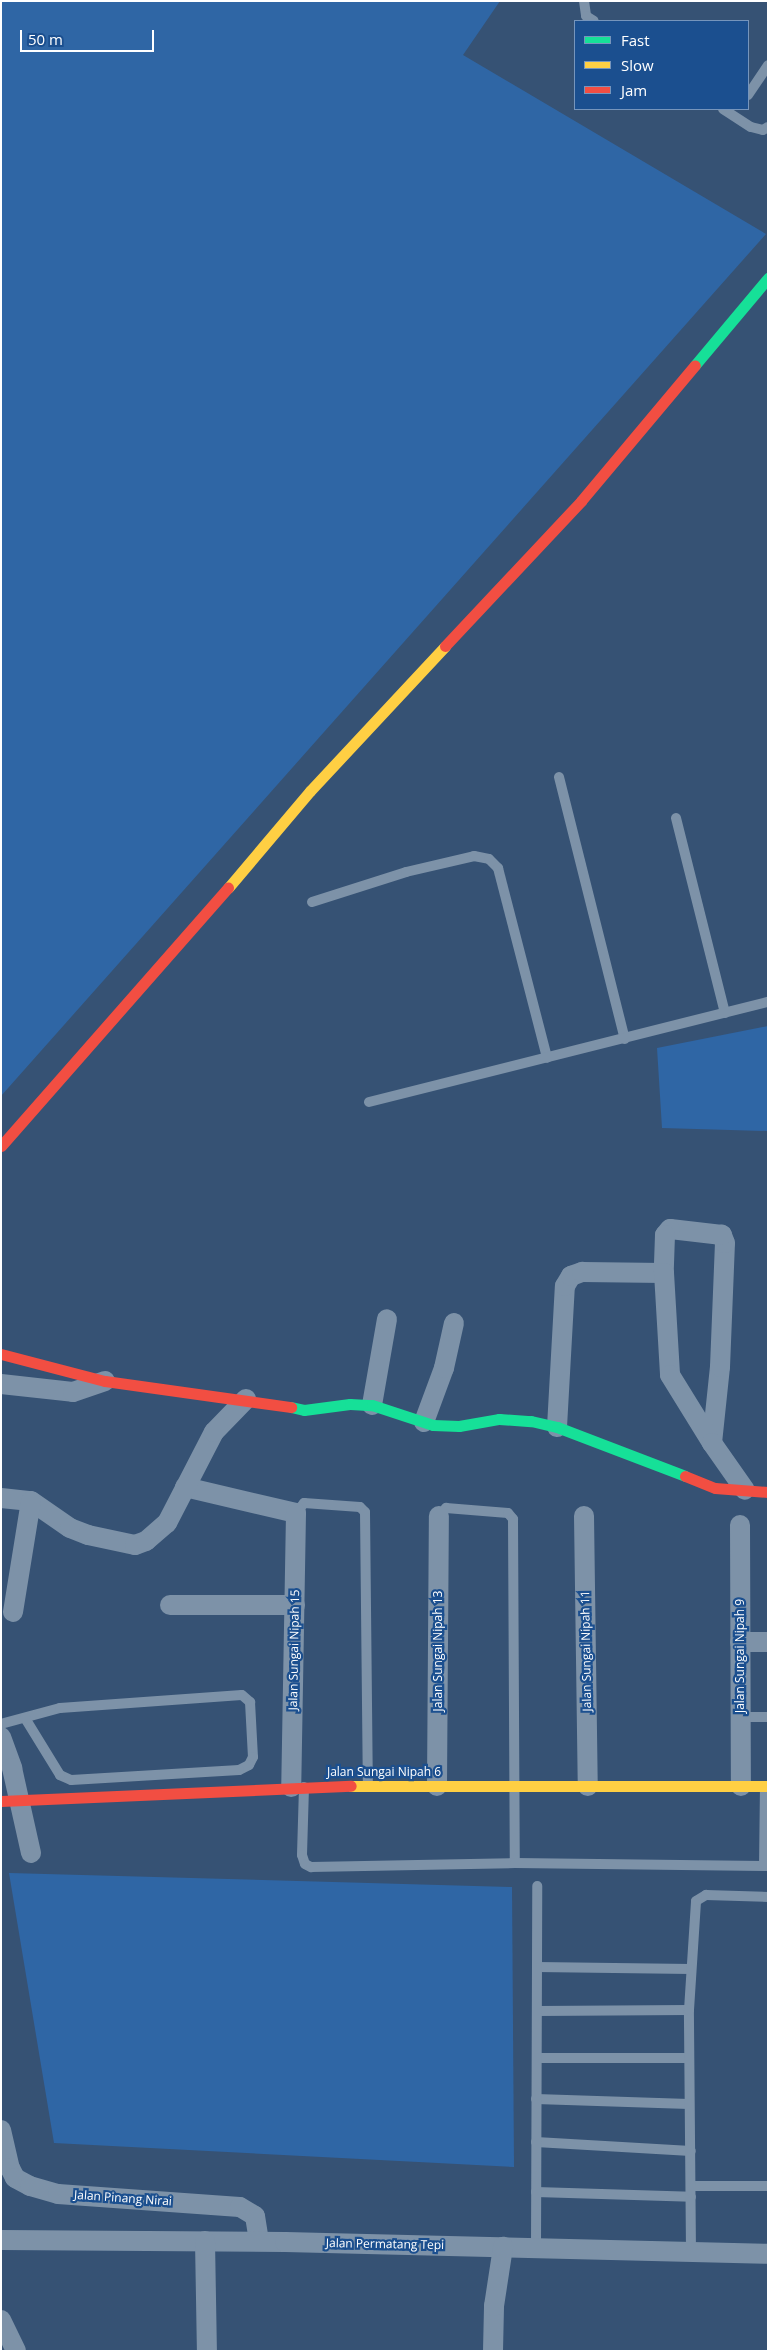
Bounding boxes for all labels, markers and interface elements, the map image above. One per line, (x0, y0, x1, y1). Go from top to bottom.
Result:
scale bar (22, 20, 156, 52)
legend (574, 20, 749, 110)
text: 50 m (28, 29, 63, 49)
text: Fast (621, 30, 650, 50)
text: Slow (621, 55, 654, 75)
text: Jam (621, 80, 647, 100)
street label: Jalan Sungai Nipah 15 (286, 1589, 302, 1711)
street label: Jalan Sungai Nipah 11 (578, 1590, 594, 1712)
street label: Jalan Sungai Nipah 13 (431, 1591, 445, 1711)
street label: Jalan Sungai Nipah 9 (733, 1599, 747, 1713)
street label: Jalan Sungai Nipah 6 (327, 1765, 441, 1779)
street label: Jalan Pinang Nirai (74, 2187, 172, 2209)
street label: Jalan Permatang Tepi (326, 2236, 444, 2252)

